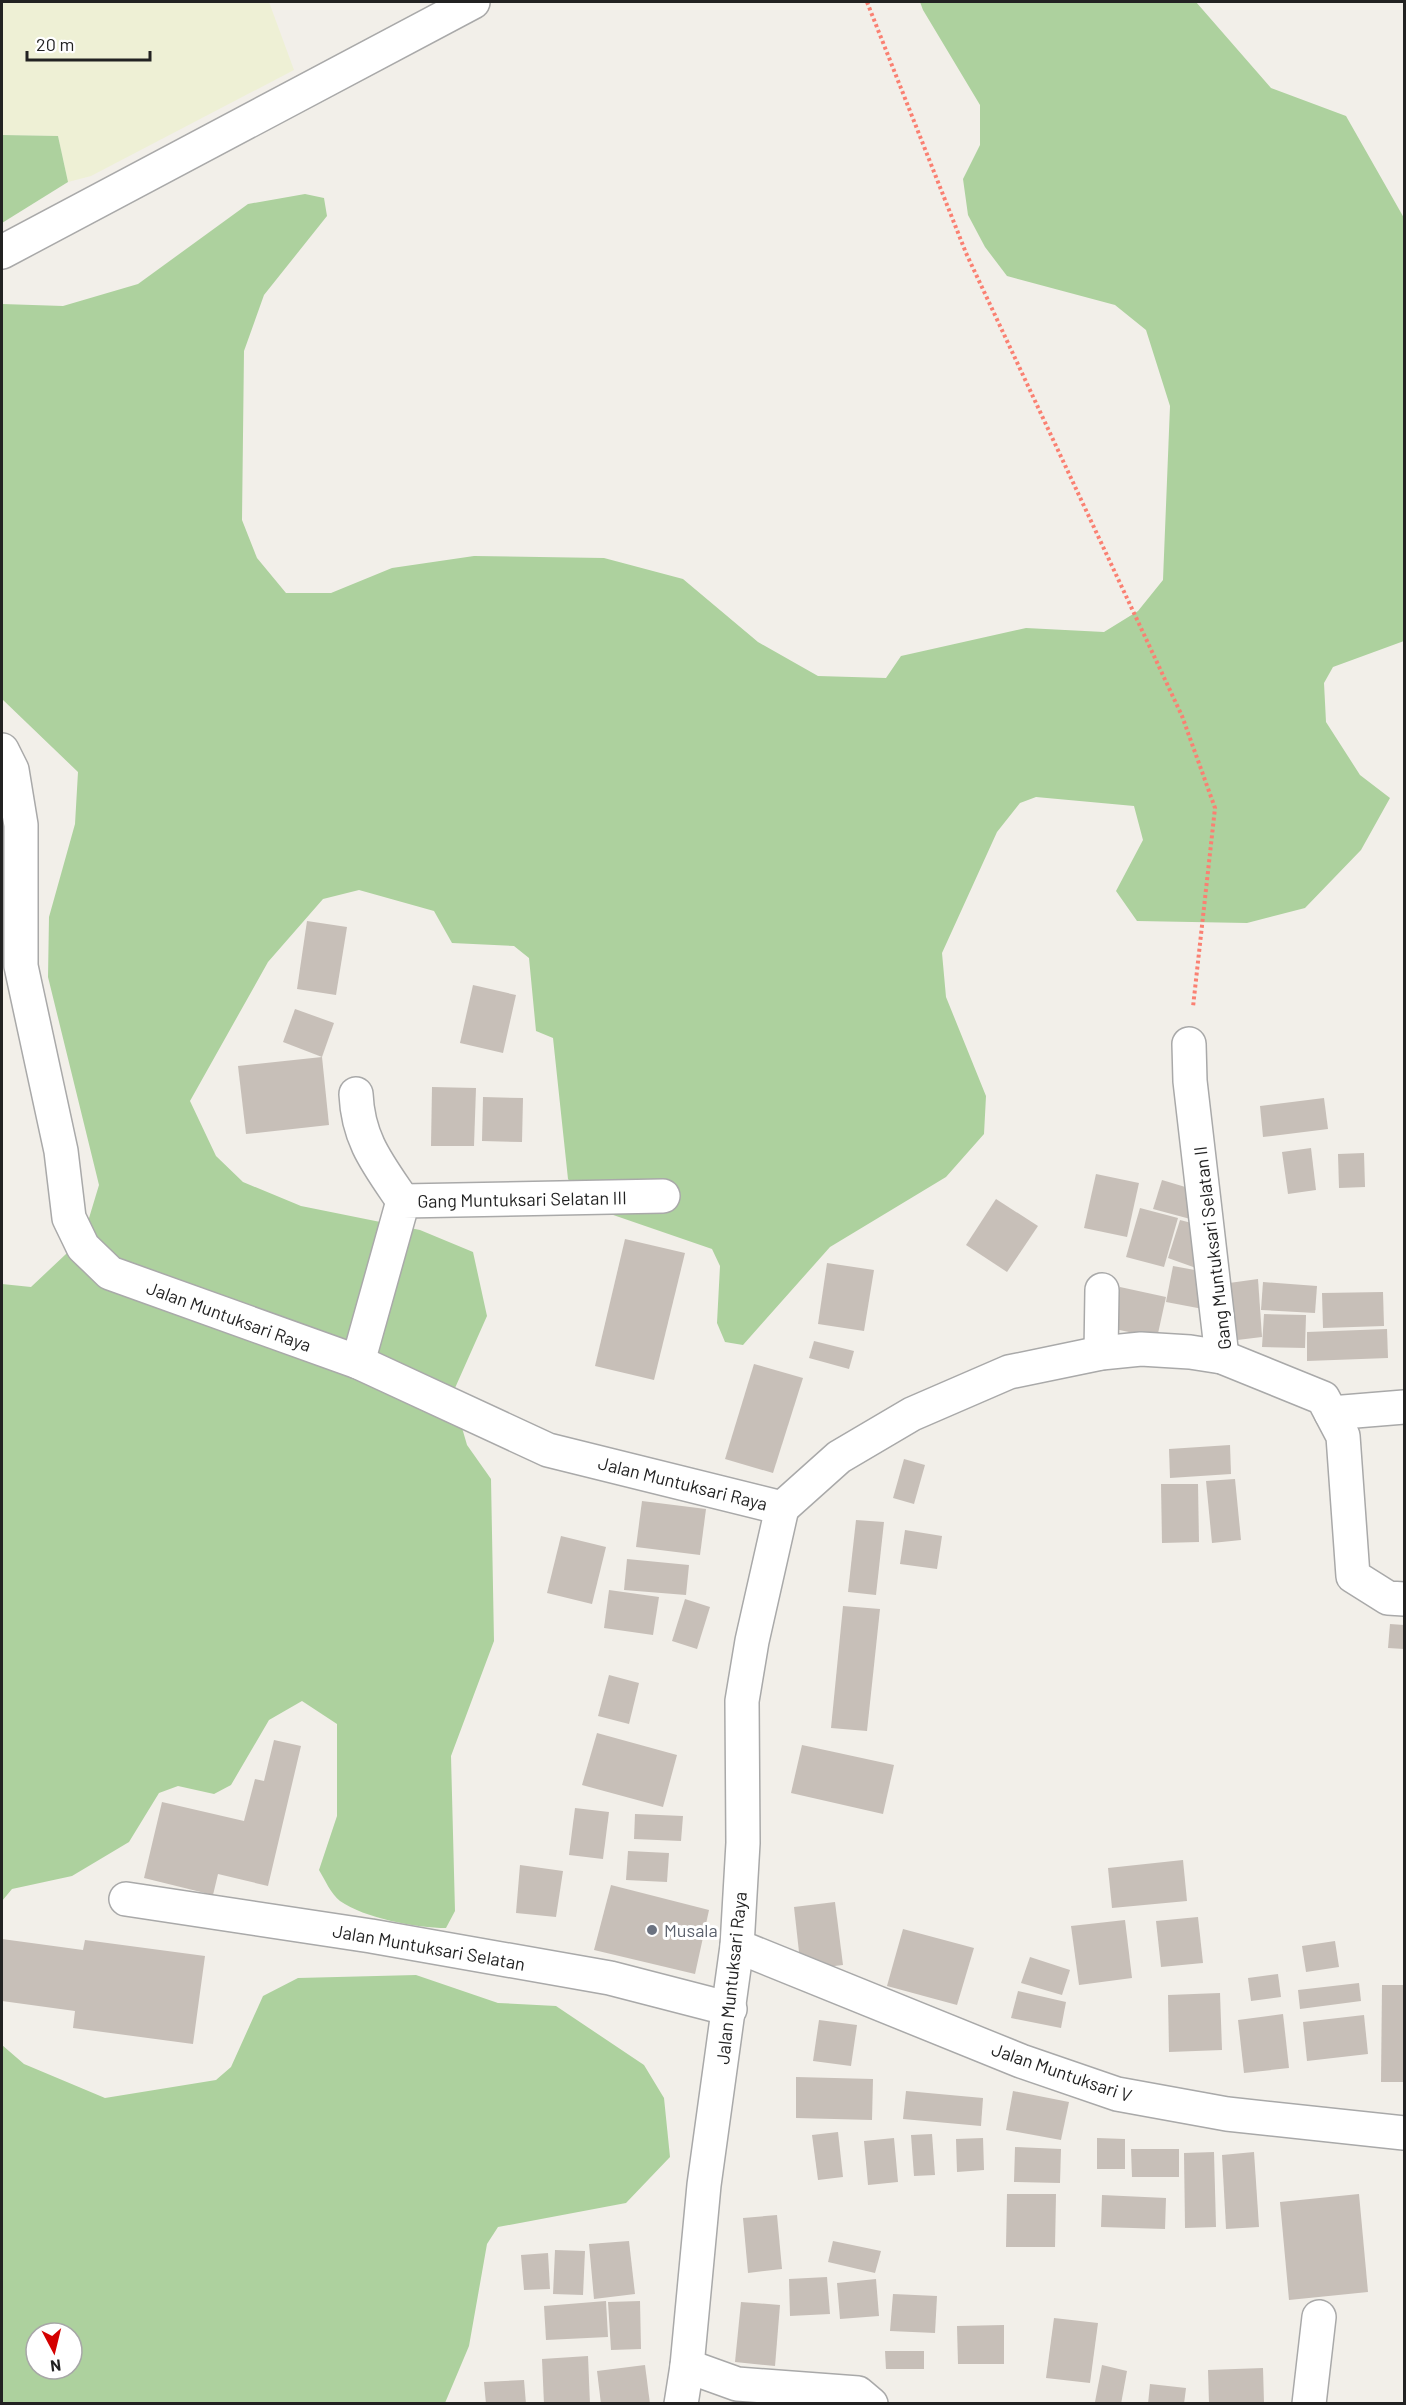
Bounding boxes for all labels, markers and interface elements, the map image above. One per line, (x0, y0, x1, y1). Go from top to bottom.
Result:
scale bar (27, 24, 150, 62)
text: 20 m (36, 33, 74, 55)
street label: Gang Muntuksari Selatan II (1189, 1145, 1235, 1351)
street label: Gang Muntuksari Selatan III (417, 1186, 627, 1212)
street label: Jalan Muntuksari Raya (144, 1276, 314, 1356)
street label: Jalan Muntuksari Raya (596, 1451, 770, 1515)
street label: Jalan Muntuksari Raya (711, 1891, 751, 2065)
street label: Jalan Muntuksari Selatan (331, 1919, 527, 1975)
place label: Musala (664, 1919, 718, 1941)
marker: Musala (645, 1923, 659, 1937)
street label: Jalan Muntuksari V (989, 2038, 1135, 2106)
north arrow (24, 2321, 84, 2381)
text: N (49, 2356, 62, 2376)

